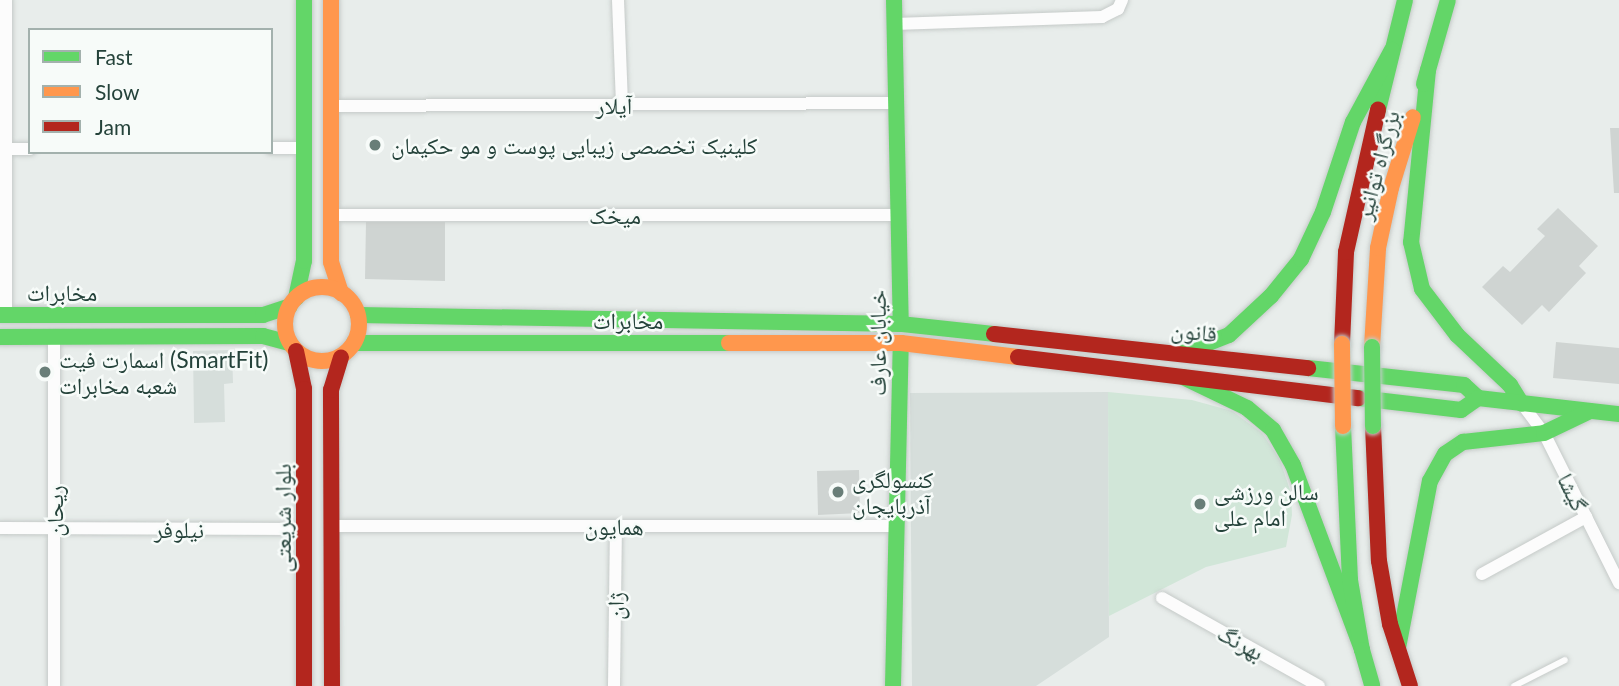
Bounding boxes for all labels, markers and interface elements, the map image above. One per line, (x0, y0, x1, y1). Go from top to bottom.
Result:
legend (28, 28, 273, 154)
text: Fast (95, 44, 132, 69)
text: Slow (95, 79, 139, 104)
street label: آیلار (596, 91, 632, 119)
street label: بزرگراه توانیر (1349, 107, 1405, 223)
text: Jam (95, 114, 131, 139)
place label: کلینیک تخصصی زیبایی پوست و مو حکیمان (391, 131, 757, 159)
marker: کلینیک تخصصی زیبایی پوست و مو حکیمان (365, 135, 385, 155)
street label: میخک (589, 201, 641, 229)
street label: مخابرات (27, 278, 97, 306)
street label: خیابان عارف (863, 290, 891, 396)
street label: مخابرات (593, 306, 663, 334)
street label: قانون (1170, 315, 1218, 347)
place label: اسمارت فیت (SmartFit) شعبه مخابرات (59, 345, 268, 399)
marker: اسمارت فیت (SmartFit) شعبه مخابرات (37, 364, 53, 380)
street label: بلوار شریعتى (268, 464, 296, 572)
place label: کنسولگری آذربایجان (852, 465, 933, 519)
street label: گیشا (1552, 468, 1594, 516)
place label: سالن ورزشی امام علی (1214, 477, 1319, 531)
marker: کنسولگری آذربایجان (830, 484, 846, 500)
street label: ریحان (40, 485, 68, 537)
marker: سالن ورزشی امام علی (1192, 496, 1208, 512)
street label: همایون (584, 512, 644, 540)
street label: نیلوفر (154, 515, 204, 543)
street label: ژان (601, 592, 629, 620)
street label: بهرنگ (1213, 618, 1269, 666)

